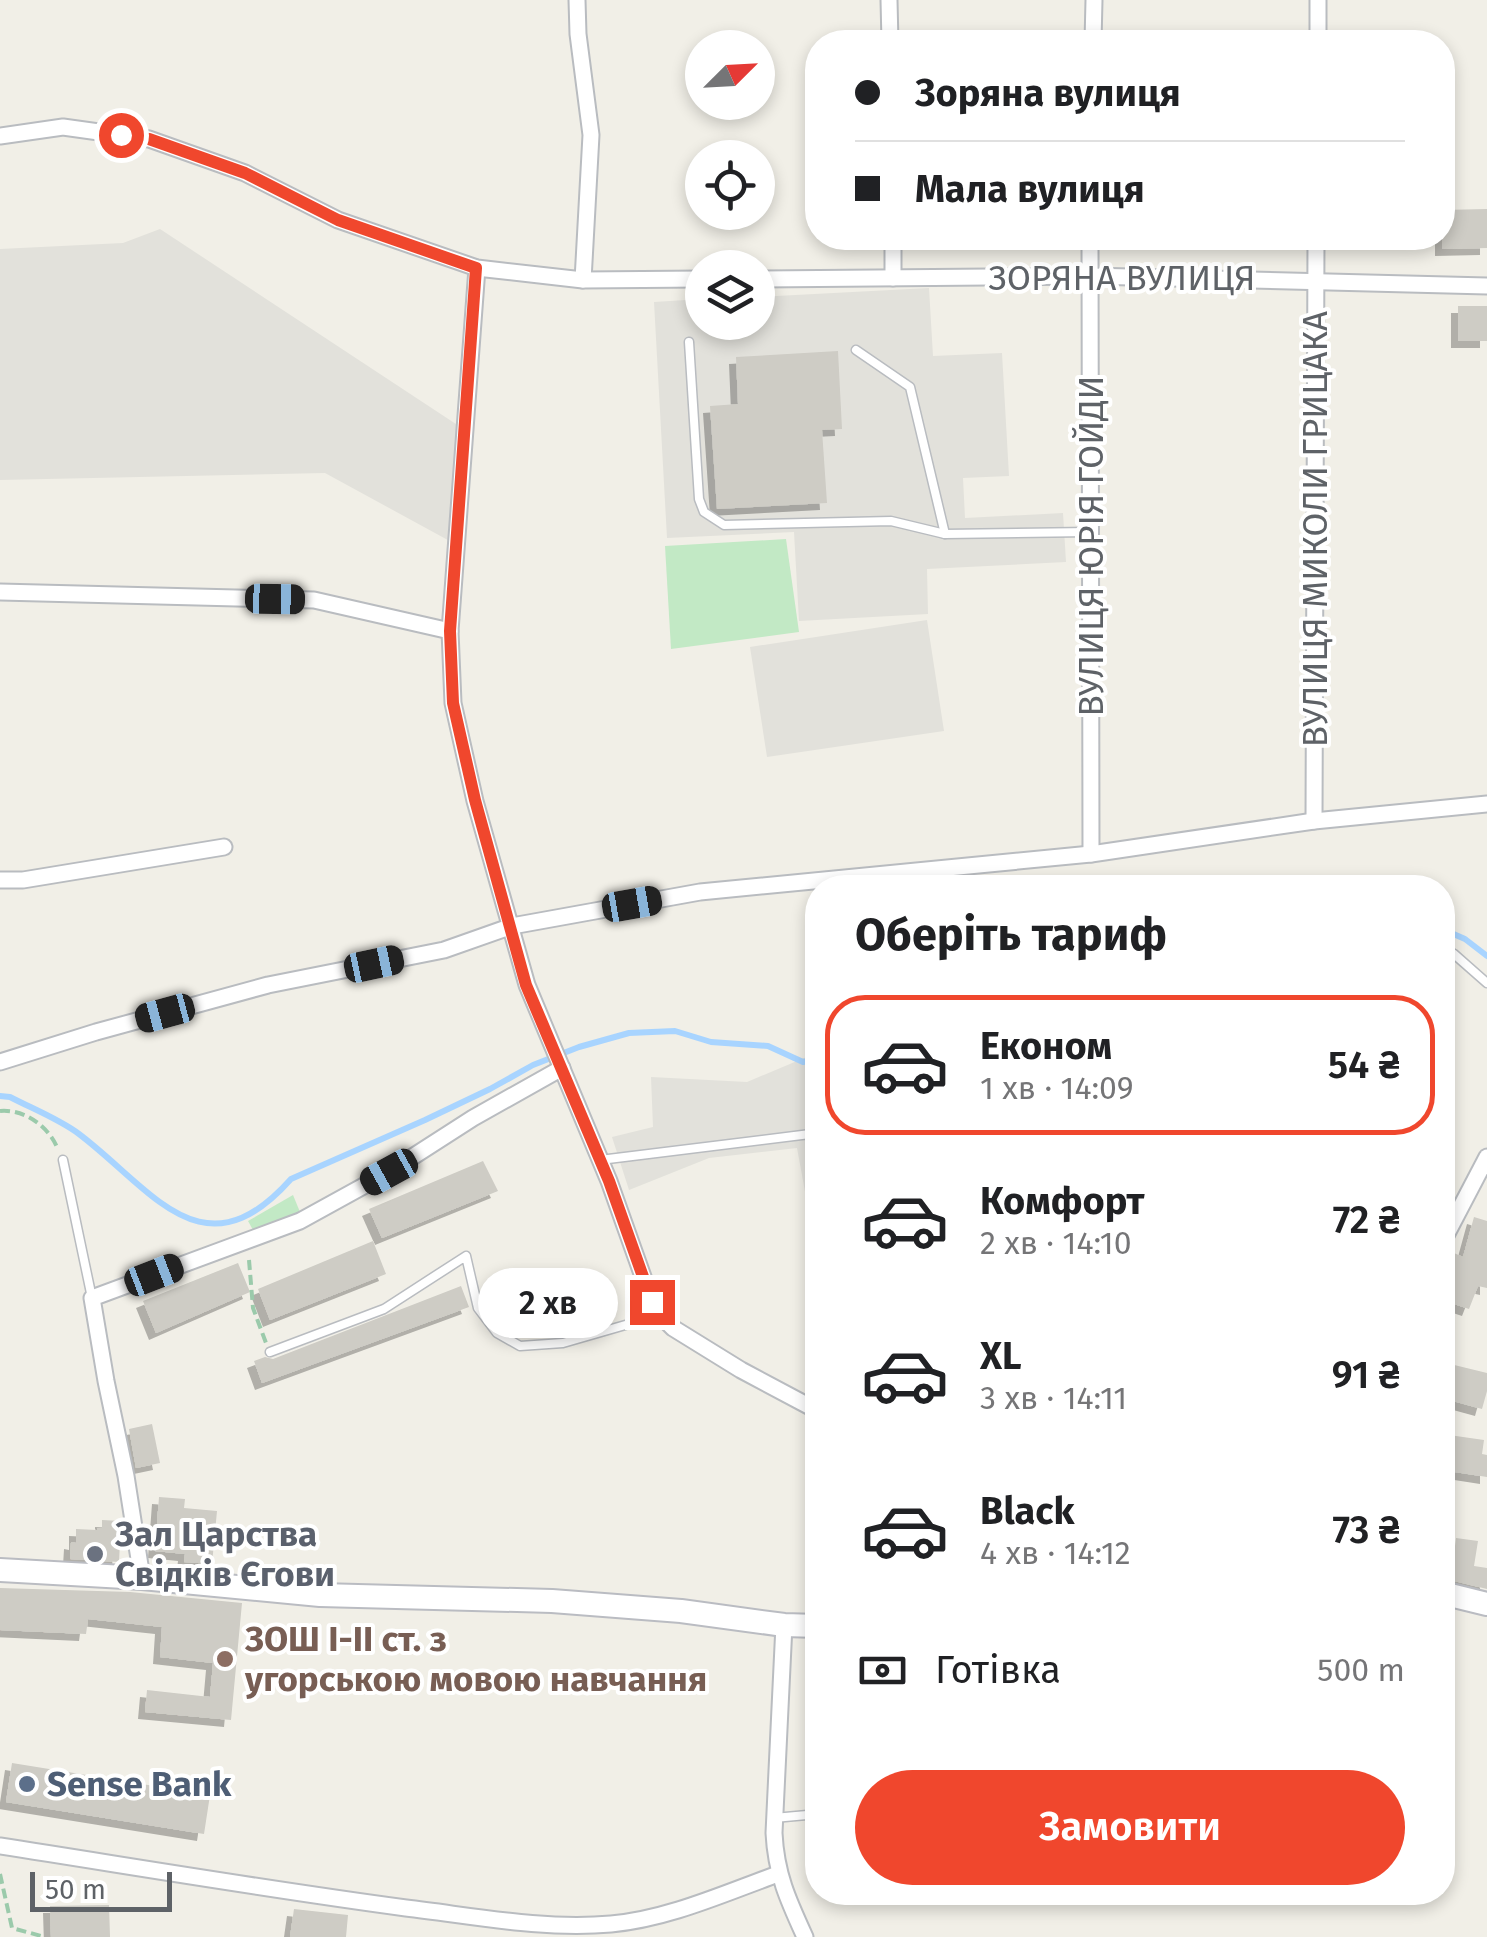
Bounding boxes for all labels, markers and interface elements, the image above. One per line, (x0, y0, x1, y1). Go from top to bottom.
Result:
north arrow (685, 30, 775, 120)
map controls (685, 30, 775, 340)
text: Зоряна вулиця (915, 70, 1181, 116)
route start (99, 113, 144, 158)
button: locate (685, 140, 775, 230)
text: Мала вулиця (915, 166, 1145, 212)
button: layers (685, 250, 775, 340)
street label: ЗОРЯНА ВУЛИЦЯ (988, 257, 1256, 299)
street label: ВУЛИЦЯ МИКОЛИ ГРИЦАКА (1294, 311, 1336, 747)
street label: ВУЛИЦЯ ЮРІЯ ГОЙДИ (1070, 376, 1112, 716)
car (245, 583, 305, 615)
car (600, 884, 664, 924)
text: Оберіть тариф (855, 908, 1167, 962)
car (342, 943, 406, 985)
car (132, 991, 198, 1035)
icon: car (860, 1020, 950, 1110)
text: Економ (980, 1023, 1112, 1069)
text: 54 ₴ (1328, 1042, 1400, 1088)
text: 1 хв · 14:09 (980, 1069, 1133, 1107)
car (355, 1144, 423, 1200)
icon: car (860, 1175, 950, 1265)
text: Комфорт (980, 1178, 1144, 1224)
text: 72 ₴ (1333, 1197, 1400, 1243)
text: 2 хв · 14:10 (980, 1224, 1132, 1262)
car (121, 1250, 187, 1300)
callout: 2 хв (477, 1267, 617, 1337)
route end (630, 1280, 675, 1325)
text: 2 хв (519, 1284, 577, 1322)
icon: car (860, 1330, 950, 1420)
text: XL (980, 1333, 1022, 1379)
text: 91 ₴ (1332, 1352, 1400, 1398)
text: 3 хв · 14:11 (980, 1379, 1127, 1417)
icon: car (860, 1485, 950, 1575)
text: Black (980, 1488, 1075, 1534)
text: 73 ₴ (1332, 1507, 1400, 1553)
place label: Зал Царства Свідків Єгови (114, 1513, 335, 1595)
text: 4 хв · 14:12 (980, 1534, 1131, 1572)
marker: Зал Царства Свідків Єгови (84, 1543, 106, 1565)
place label: ЗОШ І-ІІ ст. з угорською мовою навчання (244, 1618, 707, 1700)
icon: cash (855, 1643, 910, 1698)
text: Готівка (935, 1647, 1061, 1693)
marker: ЗОШ І-ІІ ст. з угорською мовою навчання (214, 1648, 236, 1670)
text: 500 m (1317, 1651, 1405, 1689)
place label: Sense Bank (47, 1763, 232, 1805)
button: Замовити (855, 1770, 1405, 1885)
marker: Sense Bank (16, 1773, 38, 1795)
scale bar (30, 1867, 172, 1912)
text: 50 m (45, 1873, 106, 1906)

